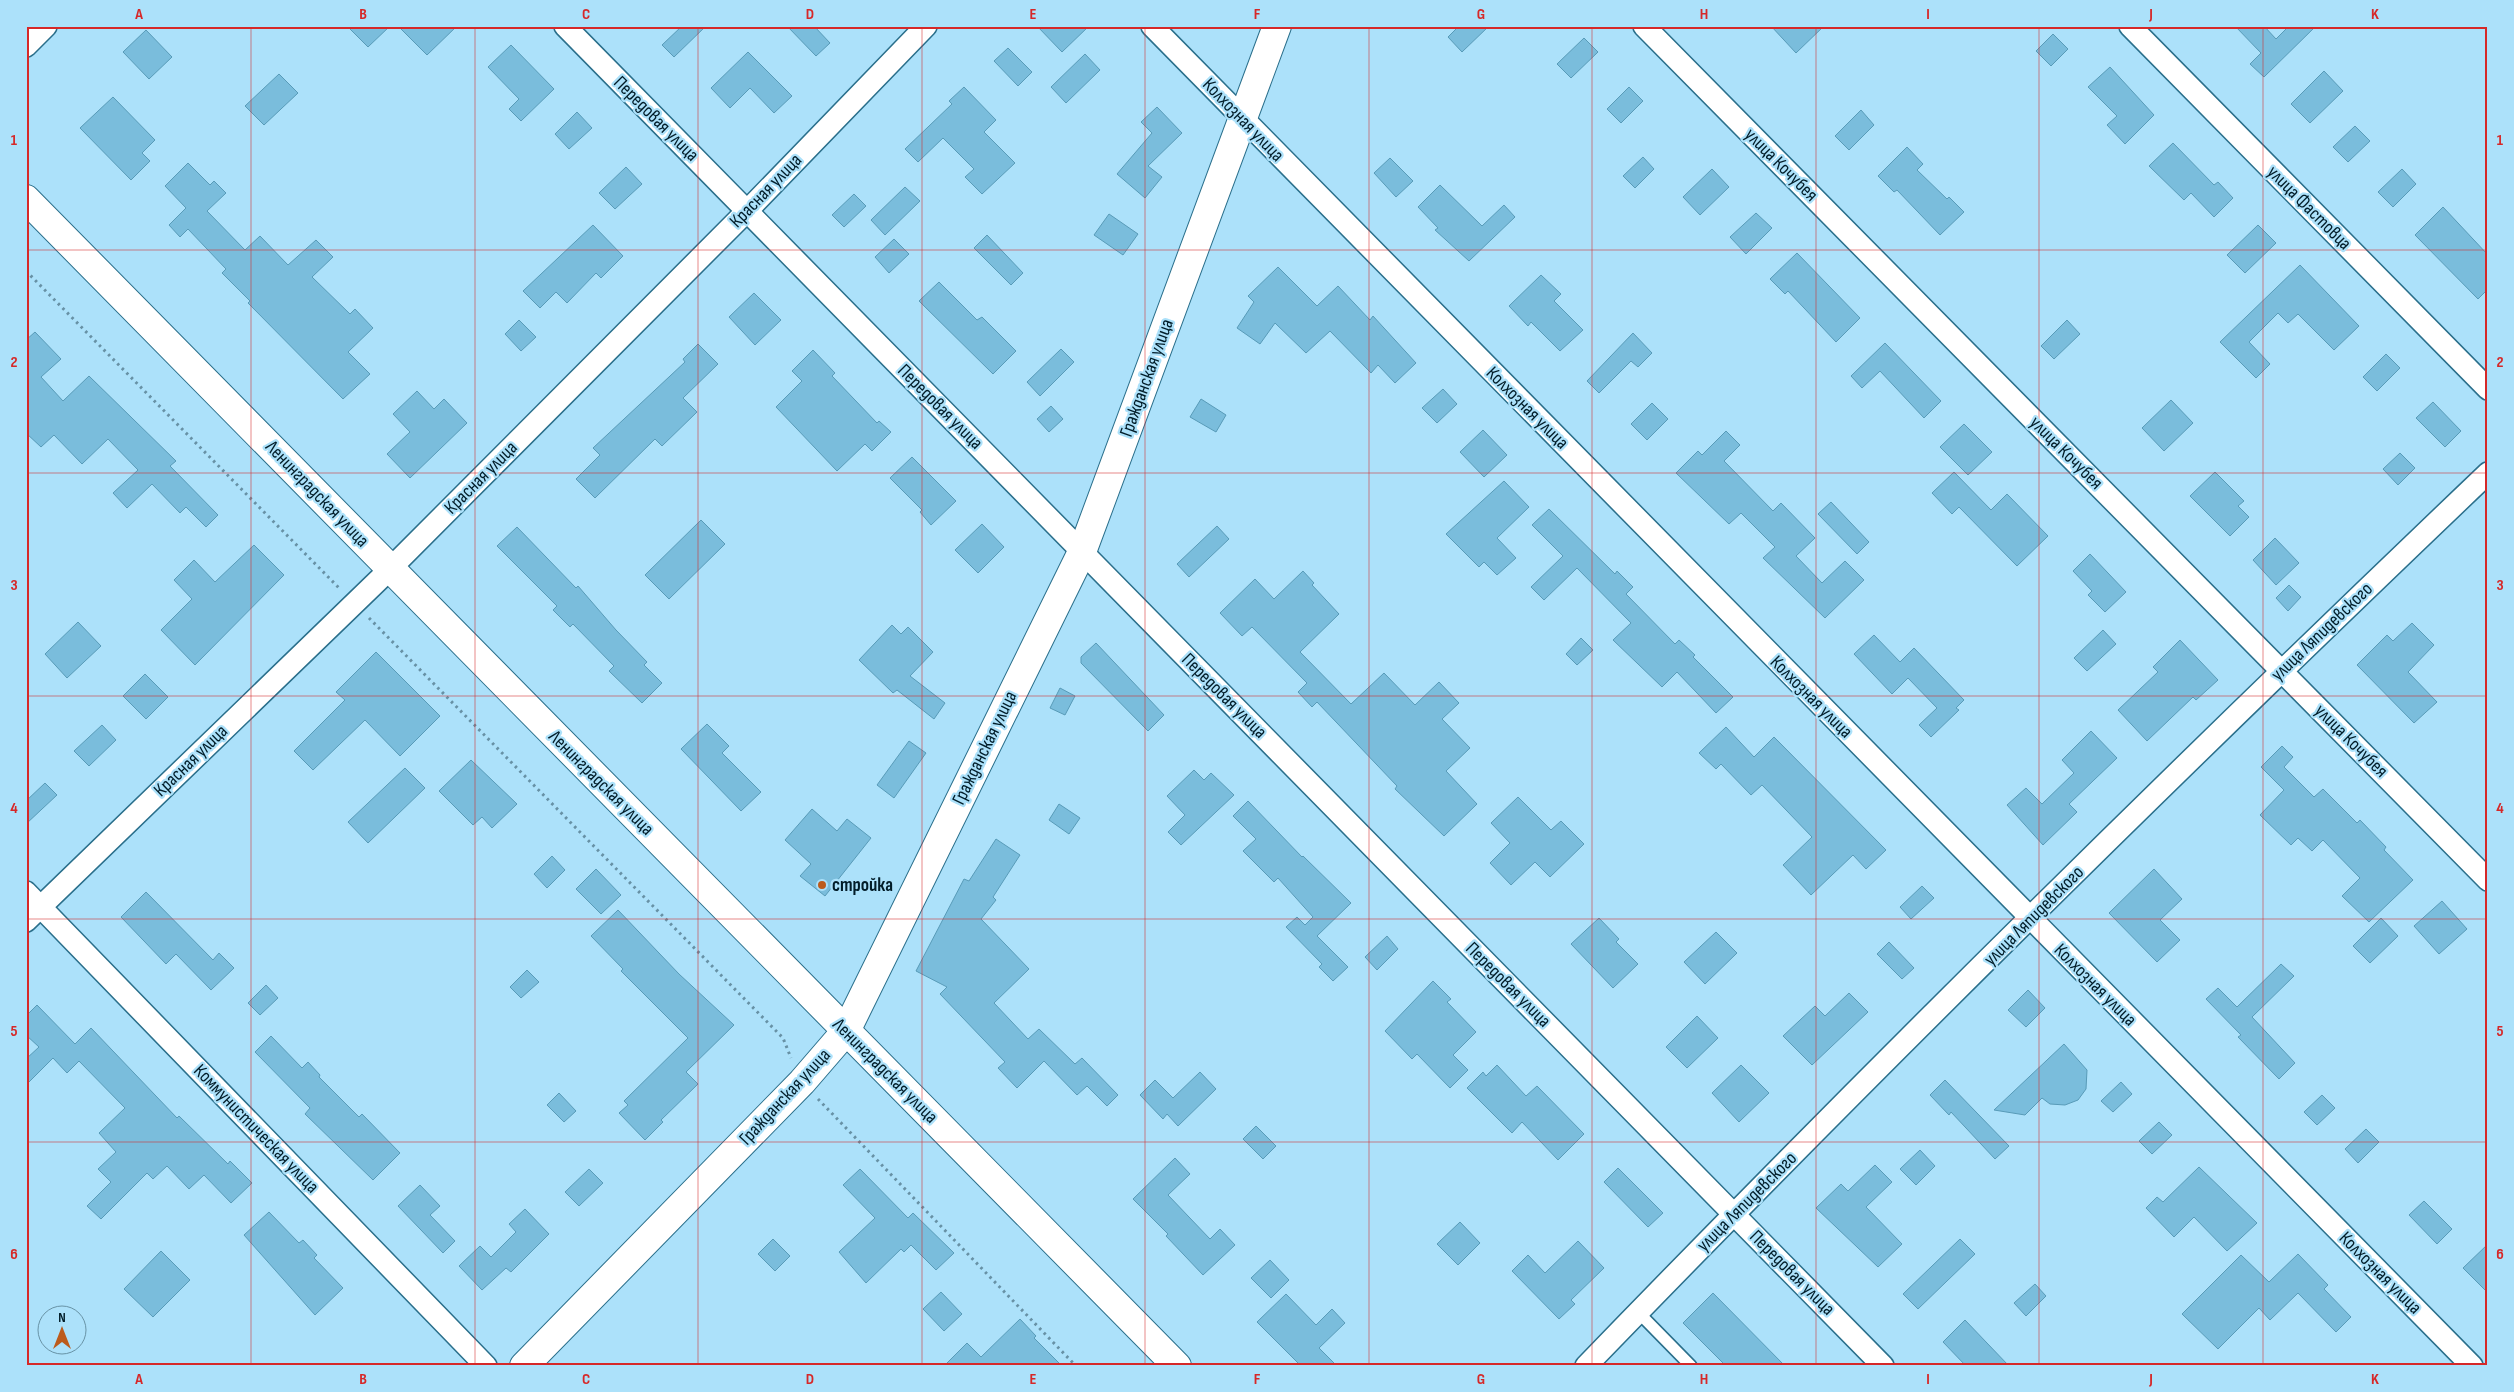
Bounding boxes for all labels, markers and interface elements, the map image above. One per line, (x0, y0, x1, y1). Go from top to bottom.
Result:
text: A (134, 5, 143, 24)
text: B (359, 5, 367, 24)
text: C (582, 5, 590, 24)
text: D (806, 5, 814, 24)
text: E (1030, 5, 1037, 24)
text: F (1254, 5, 1261, 24)
text: G (1477, 5, 1485, 24)
text: H (1700, 5, 1708, 24)
text: I (1926, 5, 1930, 24)
text: J (2148, 5, 2153, 24)
text: K (2371, 5, 2379, 24)
street label: Передовая улица (609, 72, 703, 166)
street label: Колхозная улица (1197, 73, 1289, 167)
street label: улица Кочубея (1740, 124, 1822, 206)
text: 1 (11, 131, 18, 150)
text: 1 (2497, 131, 2504, 150)
street label: Красная улица (725, 149, 807, 233)
street label: улица Фастовца (2262, 161, 2356, 255)
street label: Гражданская улица (1115, 316, 1179, 440)
text: 2 (10, 353, 18, 372)
text: 2 (2496, 353, 2504, 372)
street label: Передовая улица (893, 360, 987, 454)
street label: Колхозная улица (1481, 362, 1573, 454)
street label: улица Кочубея (2025, 412, 2107, 494)
street label: Ленинградская улица (260, 435, 374, 552)
street label: Красная улица (440, 437, 522, 519)
text: 3 (10, 576, 18, 595)
text: 3 (2496, 576, 2504, 595)
street label: улица Ляпидевского (2266, 578, 2378, 686)
street label: Передовая улица (1177, 649, 1271, 743)
street label: Колхозная улица (1765, 651, 1857, 743)
street label: Гражданская улица (948, 687, 1022, 809)
street label: улица Кочубея (2310, 700, 2392, 782)
street label: Красная улица (149, 720, 233, 802)
street label: Ленинградская улица (543, 725, 658, 840)
text: 4 (10, 799, 18, 818)
text: 4 (2496, 799, 2504, 818)
street label: улица Ляпидевского (1979, 861, 2089, 971)
place label: стройка (832, 874, 893, 897)
marker: стройка (816, 879, 828, 891)
street label: Передовая улица (1461, 938, 1555, 1032)
street label: Колхозная улица (2049, 939, 2141, 1031)
street label: Ленинградская улица (827, 1013, 942, 1128)
text: 5 (10, 1022, 18, 1041)
text: 5 (2496, 1022, 2504, 1041)
street label: Гражданская улица (734, 1044, 836, 1150)
street label: Коммунистическая улица (189, 1060, 323, 1198)
street label: улица Ляпидевского (1692, 1147, 1802, 1257)
street label: Передовая улица (1745, 1226, 1839, 1320)
street label: Колхозная улица (2334, 1227, 2426, 1319)
text: 6 (10, 1245, 18, 1264)
text: 6 (2496, 1245, 2504, 1264)
north arrow (38, 1304, 88, 1354)
text: N (58, 1309, 66, 1326)
text: A (134, 1370, 143, 1389)
text: B (359, 1370, 367, 1389)
text: C (582, 1370, 590, 1389)
text: D (806, 1370, 814, 1389)
text: E (1030, 1370, 1037, 1389)
text: F (1254, 1370, 1261, 1389)
text: G (1477, 1370, 1485, 1389)
text: H (1700, 1370, 1708, 1389)
text: I (1926, 1370, 1930, 1389)
text: J (2148, 1370, 2153, 1389)
text: K (2371, 1370, 2379, 1389)

